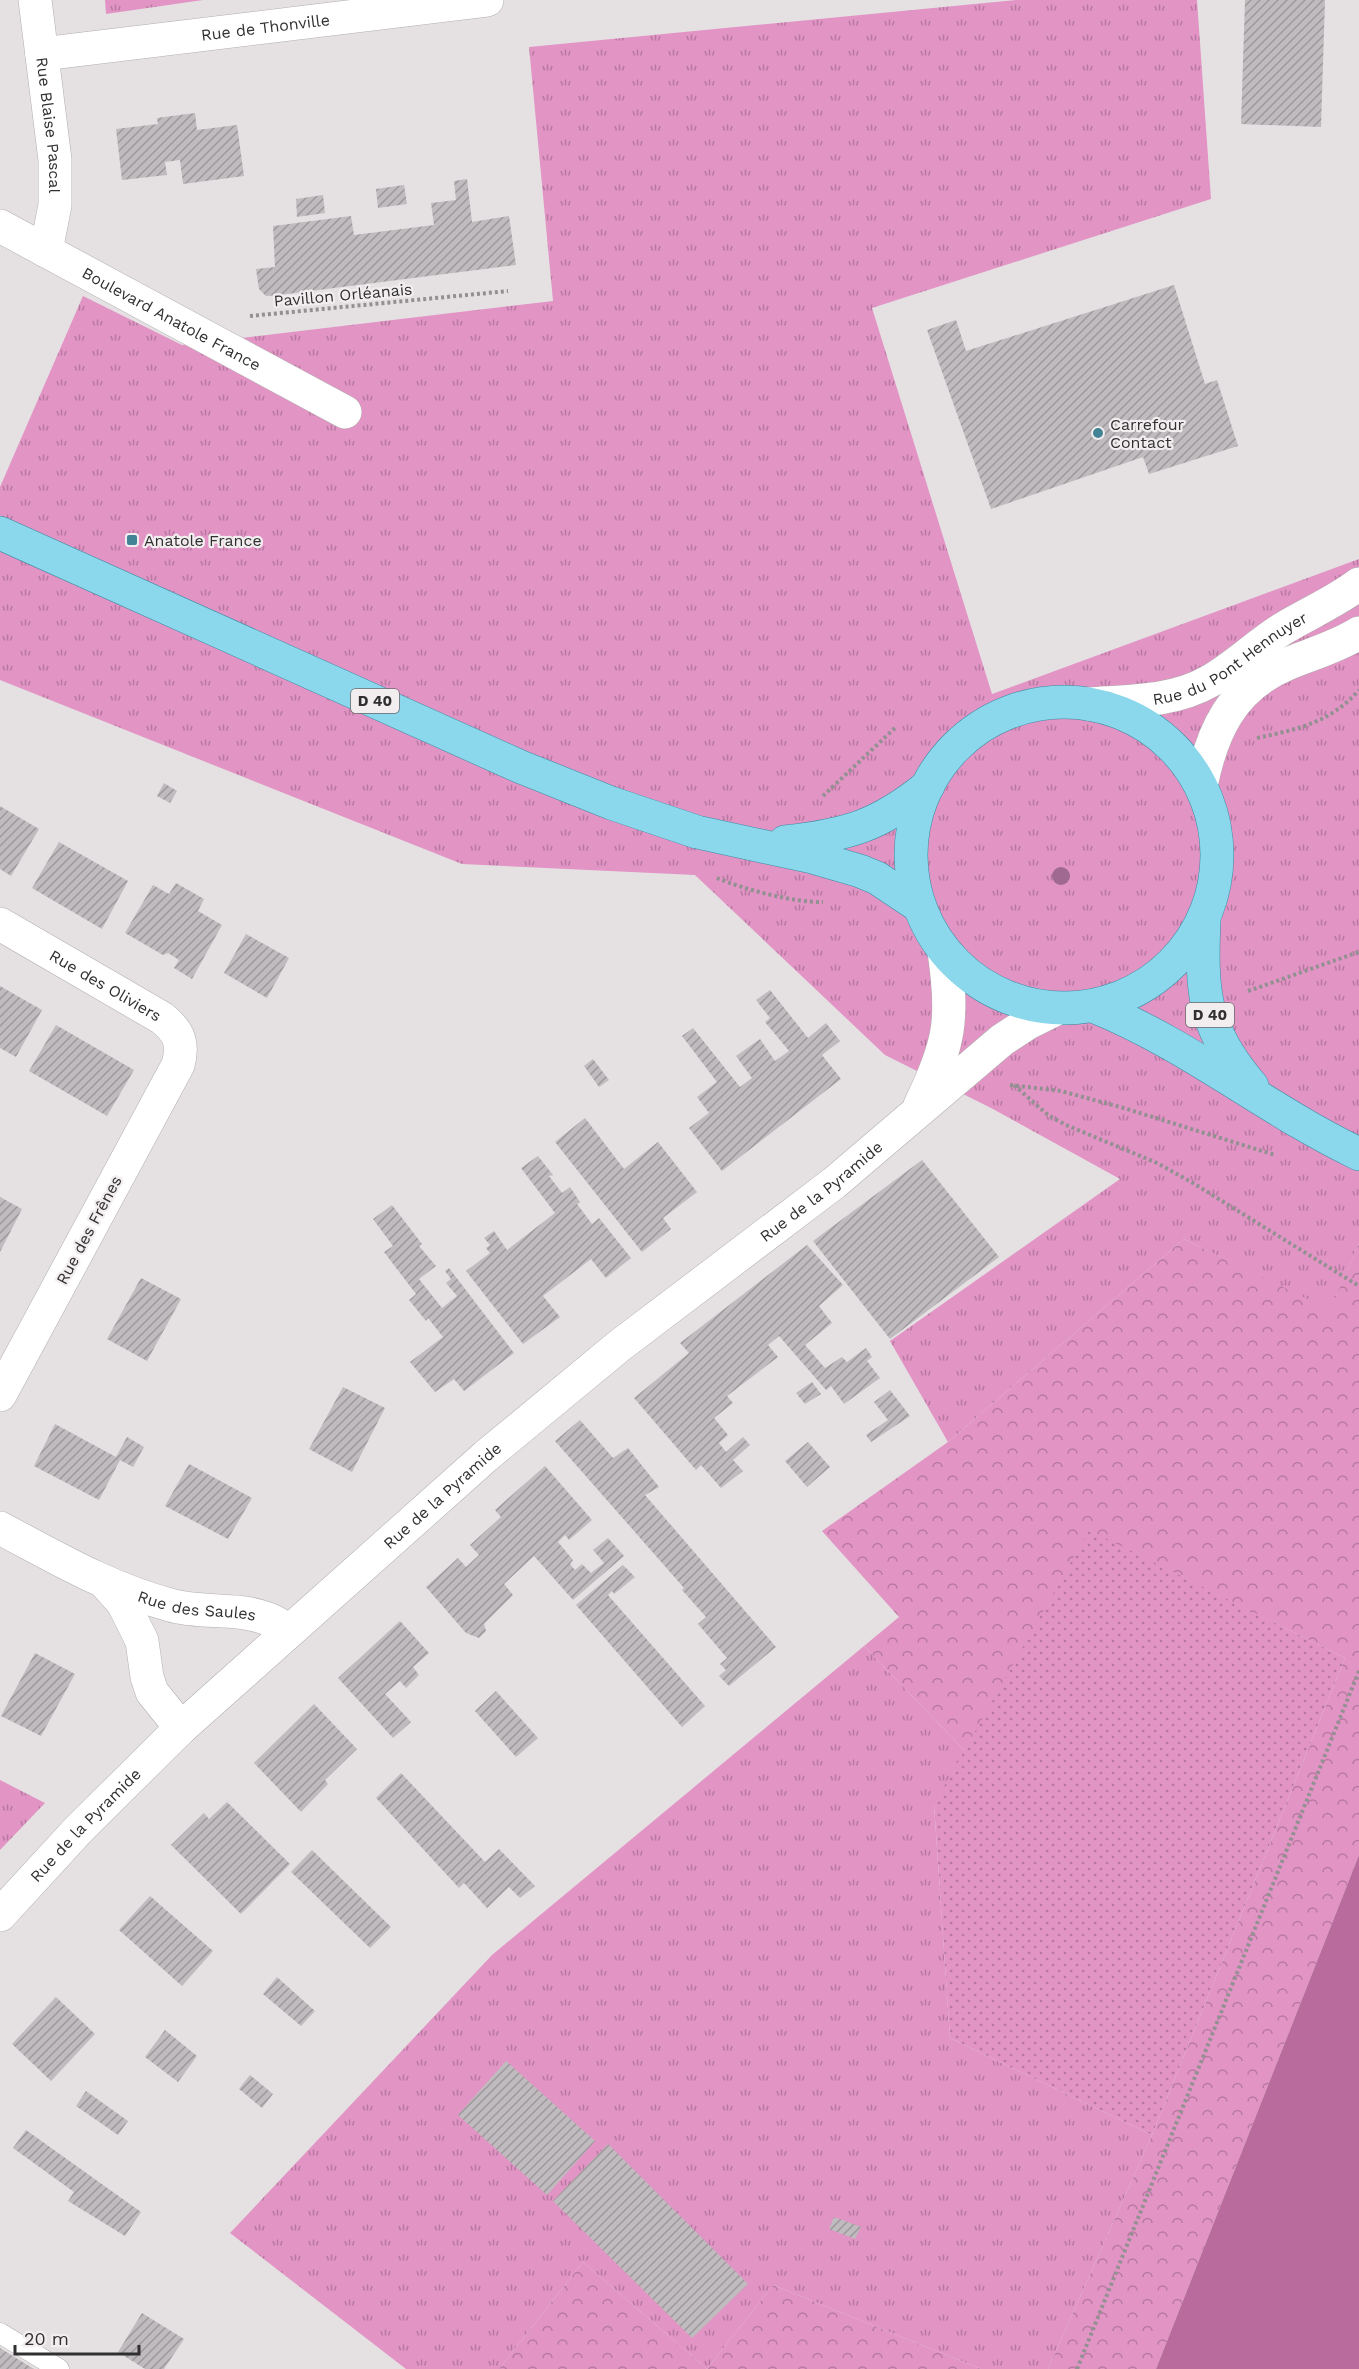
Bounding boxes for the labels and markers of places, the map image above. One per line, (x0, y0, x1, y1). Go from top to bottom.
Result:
place label: Carrefour Contact (1110, 415, 1185, 452)
marker: Carrefour Contact (1091, 426, 1105, 440)
place label: Anatole France (144, 531, 262, 550)
marker: Anatole France (125, 533, 139, 547)

